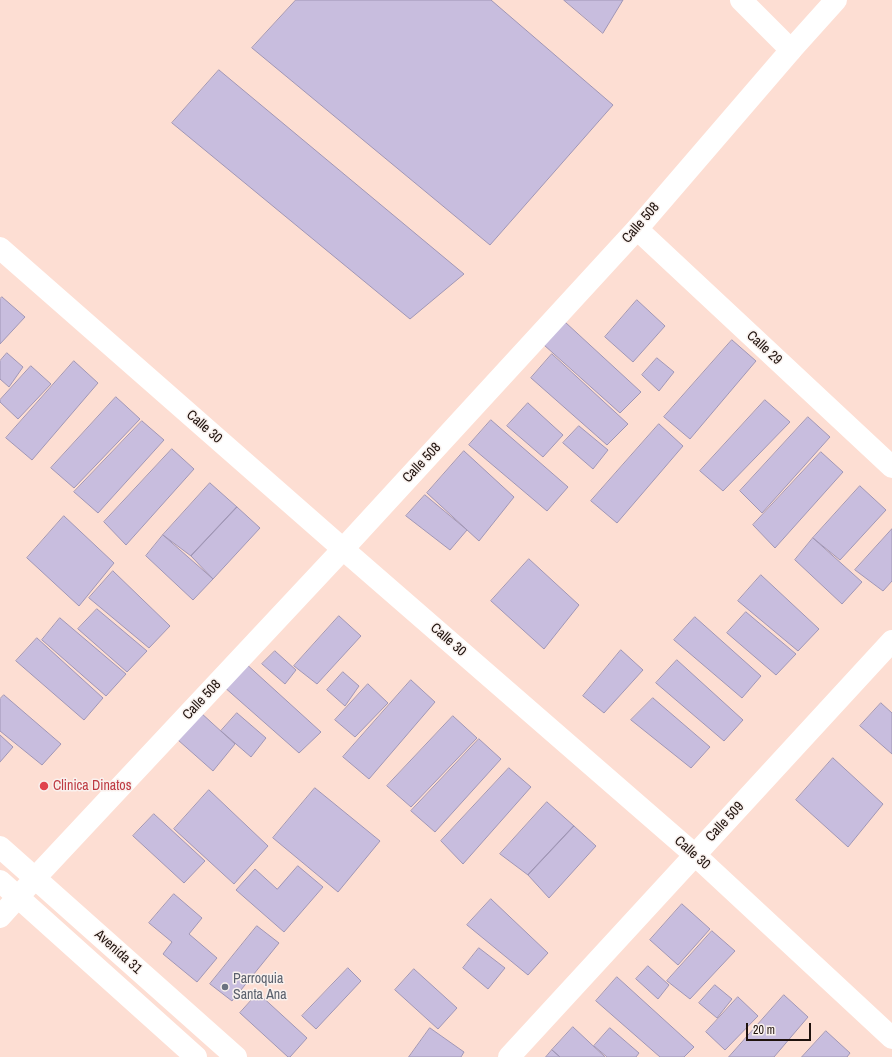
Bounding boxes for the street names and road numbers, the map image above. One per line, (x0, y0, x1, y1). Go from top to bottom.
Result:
street label: Calle 508 (619, 199, 663, 247)
street label: Calle 29 (743, 327, 785, 369)
street label: Calle 30 (183, 407, 225, 447)
street label: Calle 508 (399, 440, 445, 486)
street label: Calle 30 (427, 620, 469, 660)
street label: Calle 508 (179, 677, 225, 723)
street label: Calle 509 (702, 799, 748, 845)
street label: Calle 30 (671, 833, 713, 873)
street label: Avenida 31 (91, 926, 145, 978)

